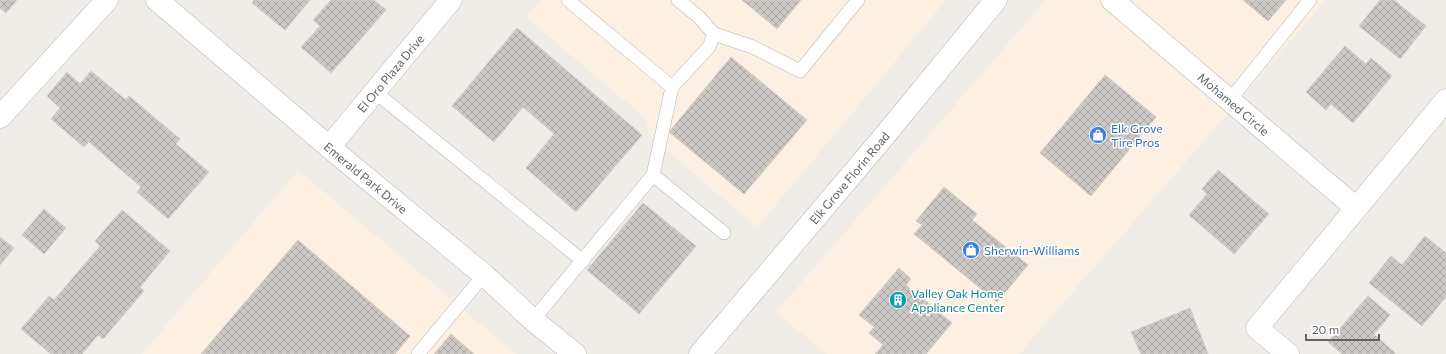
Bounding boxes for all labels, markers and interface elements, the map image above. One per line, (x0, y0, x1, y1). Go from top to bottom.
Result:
street label: El Oro Plaza Drive (354, 31, 427, 115)
street label: Mohamed Circle (1195, 70, 1272, 138)
place label: Elk Grove Tire Pros (1111, 121, 1163, 149)
shop icon: Elk Grove Tire Pros (1088, 125, 1108, 145)
street label: Elk Grove Florin Road (806, 129, 892, 227)
street label: Emerald Park Drive (321, 139, 410, 216)
shop icon: Sherwin-Williams (961, 240, 981, 260)
place label: Sherwin-Williams (984, 243, 1080, 257)
place label: Valley Oak Home Appliance Center (911, 286, 1005, 314)
building icon: Valley Oak Home Appliance Center (888, 290, 908, 310)
scale bar (1306, 316, 1379, 342)
text: 20 m (1312, 322, 1339, 336)

